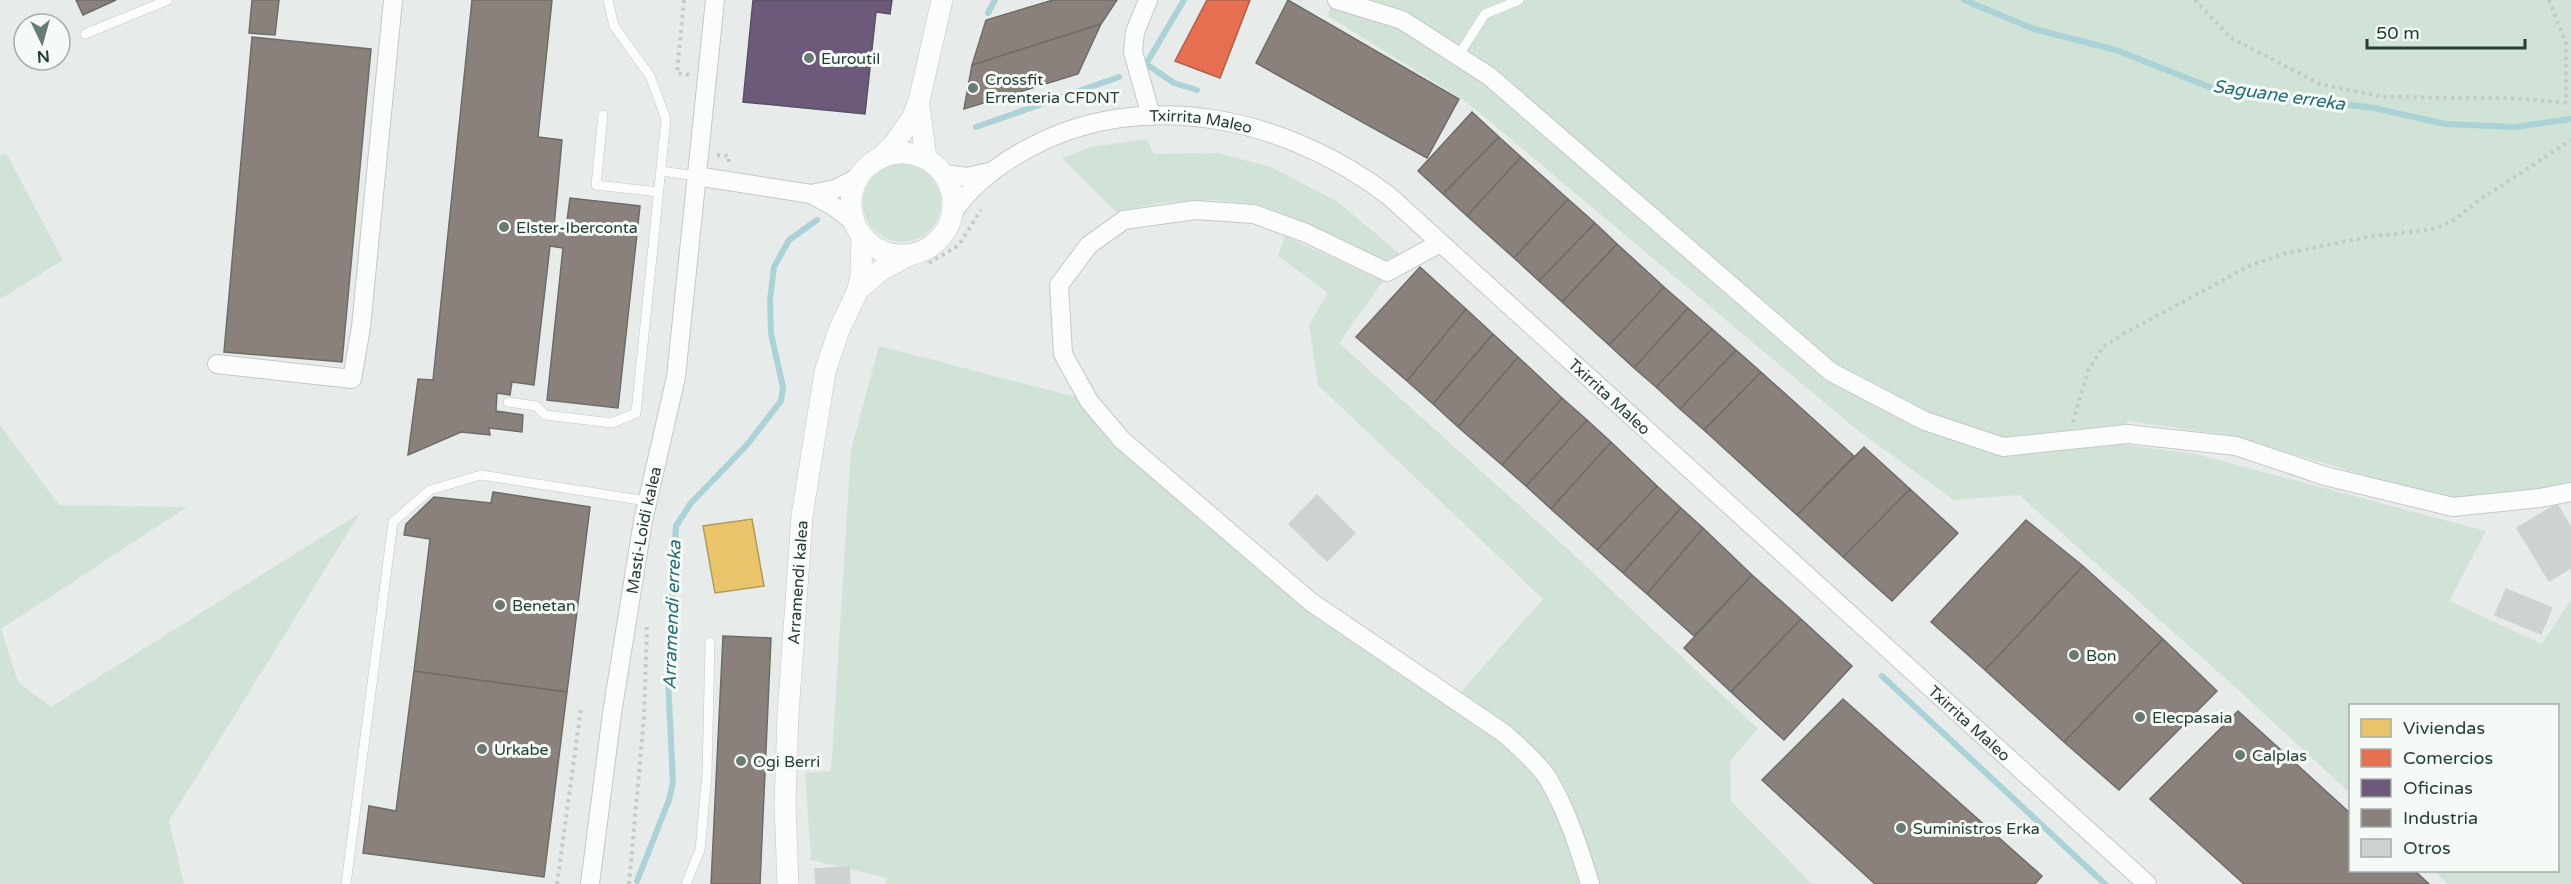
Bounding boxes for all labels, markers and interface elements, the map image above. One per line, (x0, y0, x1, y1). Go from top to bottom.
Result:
north arrow (12, 12, 72, 72)
scale bar (2367, 12, 2524, 50)
text: 50 m (2376, 22, 2420, 44)
text: N (36, 45, 50, 66)
place label: Euroutil (821, 49, 880, 69)
marker: Euroutil (802, 51, 816, 65)
place label: Crossfit Errenteria CFDNT (985, 70, 1120, 108)
water label: Saguane erreka (2212, 75, 2347, 115)
marker: Crossfit Errenteria CFDNT (966, 81, 980, 95)
street label: Txirrita Maleo (1149, 106, 1254, 138)
place label: Elster-Iberconta (516, 218, 638, 238)
marker: Elster-Iberconta (497, 220, 511, 234)
street label: Txirrita Maleo (1564, 355, 1654, 439)
street label: Masti-Loidi kalea (622, 465, 666, 595)
street label: Arramendi kalea (784, 520, 813, 645)
water label: Arramendi erreka (658, 539, 686, 690)
place label: Benetan (512, 596, 576, 616)
marker: Benetan (493, 598, 507, 612)
place label: Bon (2086, 646, 2116, 666)
marker: Bon (2067, 648, 2081, 662)
street label: Txirrita Maleo (1924, 681, 2014, 766)
legend (2349, 704, 2559, 872)
place label: Elecpasaia (2152, 708, 2233, 728)
marker: Elecpasaia (2133, 710, 2147, 724)
text: Viviendas (2403, 717, 2485, 739)
place label: Urkabe (494, 740, 549, 760)
marker: Urkabe (475, 742, 489, 756)
place label: Calplas (2252, 746, 2307, 766)
text: Comercios (2403, 747, 2493, 769)
marker: Calplas (2233, 748, 2247, 762)
place label: Ogi Berri (753, 752, 820, 772)
marker: Ogi Berri (734, 754, 748, 768)
text: Oficinas (2403, 777, 2473, 799)
text: Industria (2403, 807, 2478, 829)
place label: Suministros Erka (1913, 819, 2040, 839)
marker: Suministros Erka (1894, 821, 1908, 835)
text: Otros (2403, 837, 2451, 859)

